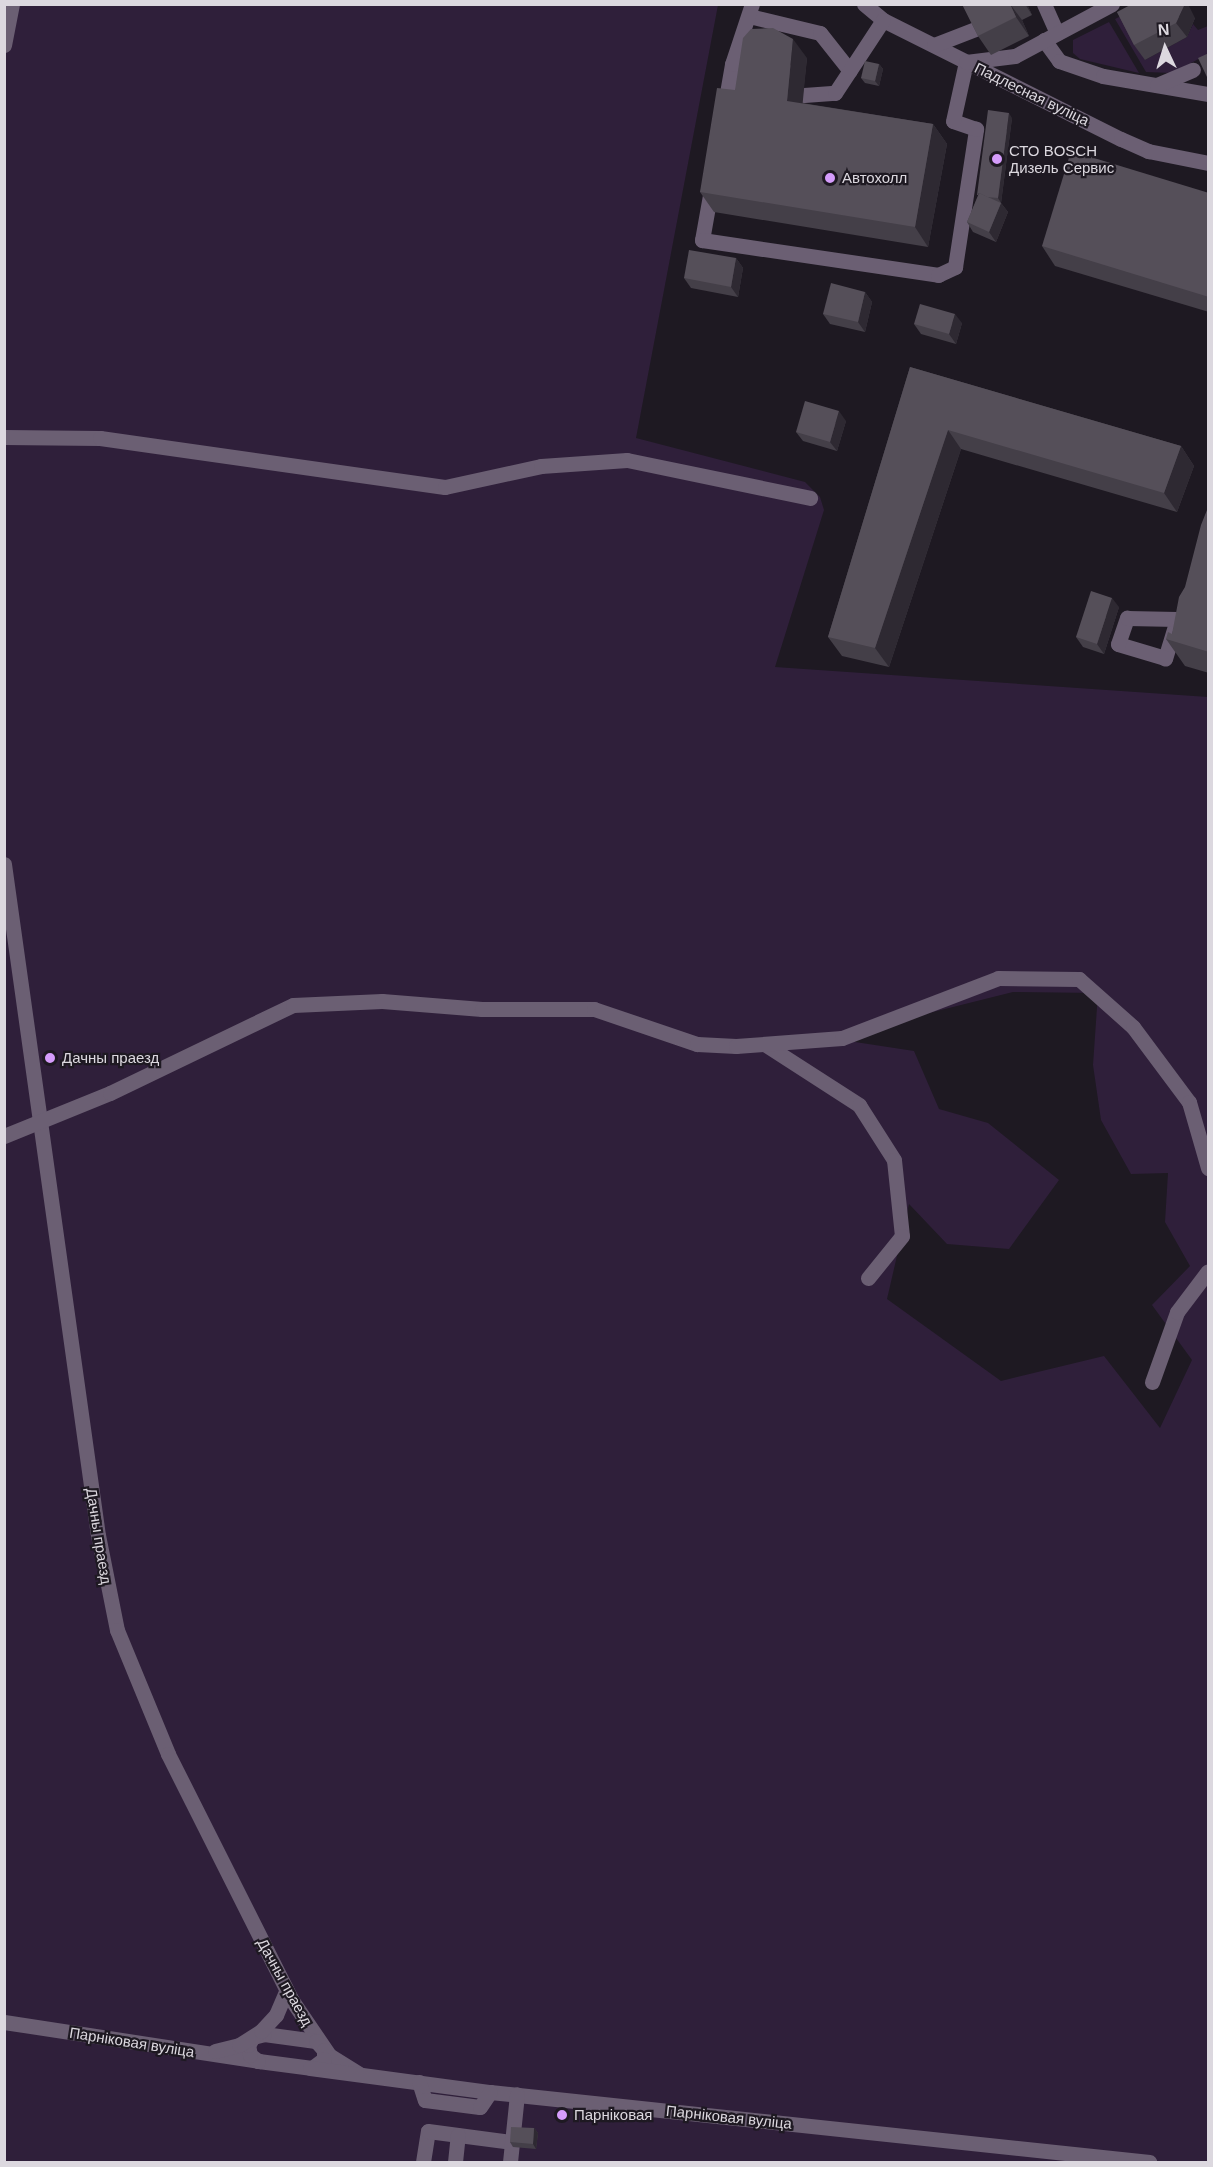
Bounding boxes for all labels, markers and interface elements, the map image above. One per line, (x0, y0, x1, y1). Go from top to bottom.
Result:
north arrow (1135, 18, 1195, 78)
text: N (1157, 21, 1170, 38)
street label: Падлесная вуліца (972, 58, 1092, 130)
place label: СТО BOSCH Дизель Сервис (1009, 141, 1114, 176)
marker: СТО BOSCH Дизель Сервис (990, 152, 1004, 166)
place label: Автохолл (842, 169, 907, 187)
marker: Автохолл (823, 171, 837, 185)
place label: Дачны праезд (62, 1049, 159, 1067)
marker: Дачны праезд (43, 1051, 57, 1065)
street label: Дачны праезд (82, 1487, 116, 1585)
street label: Дачны праезд (254, 1935, 316, 2029)
street label: Парніковая вуліца (68, 2023, 196, 2061)
street label: Парніковая вуліца (665, 2101, 793, 2133)
place label: Парніковая (574, 2106, 652, 2124)
marker: Парніковая (555, 2108, 569, 2122)

